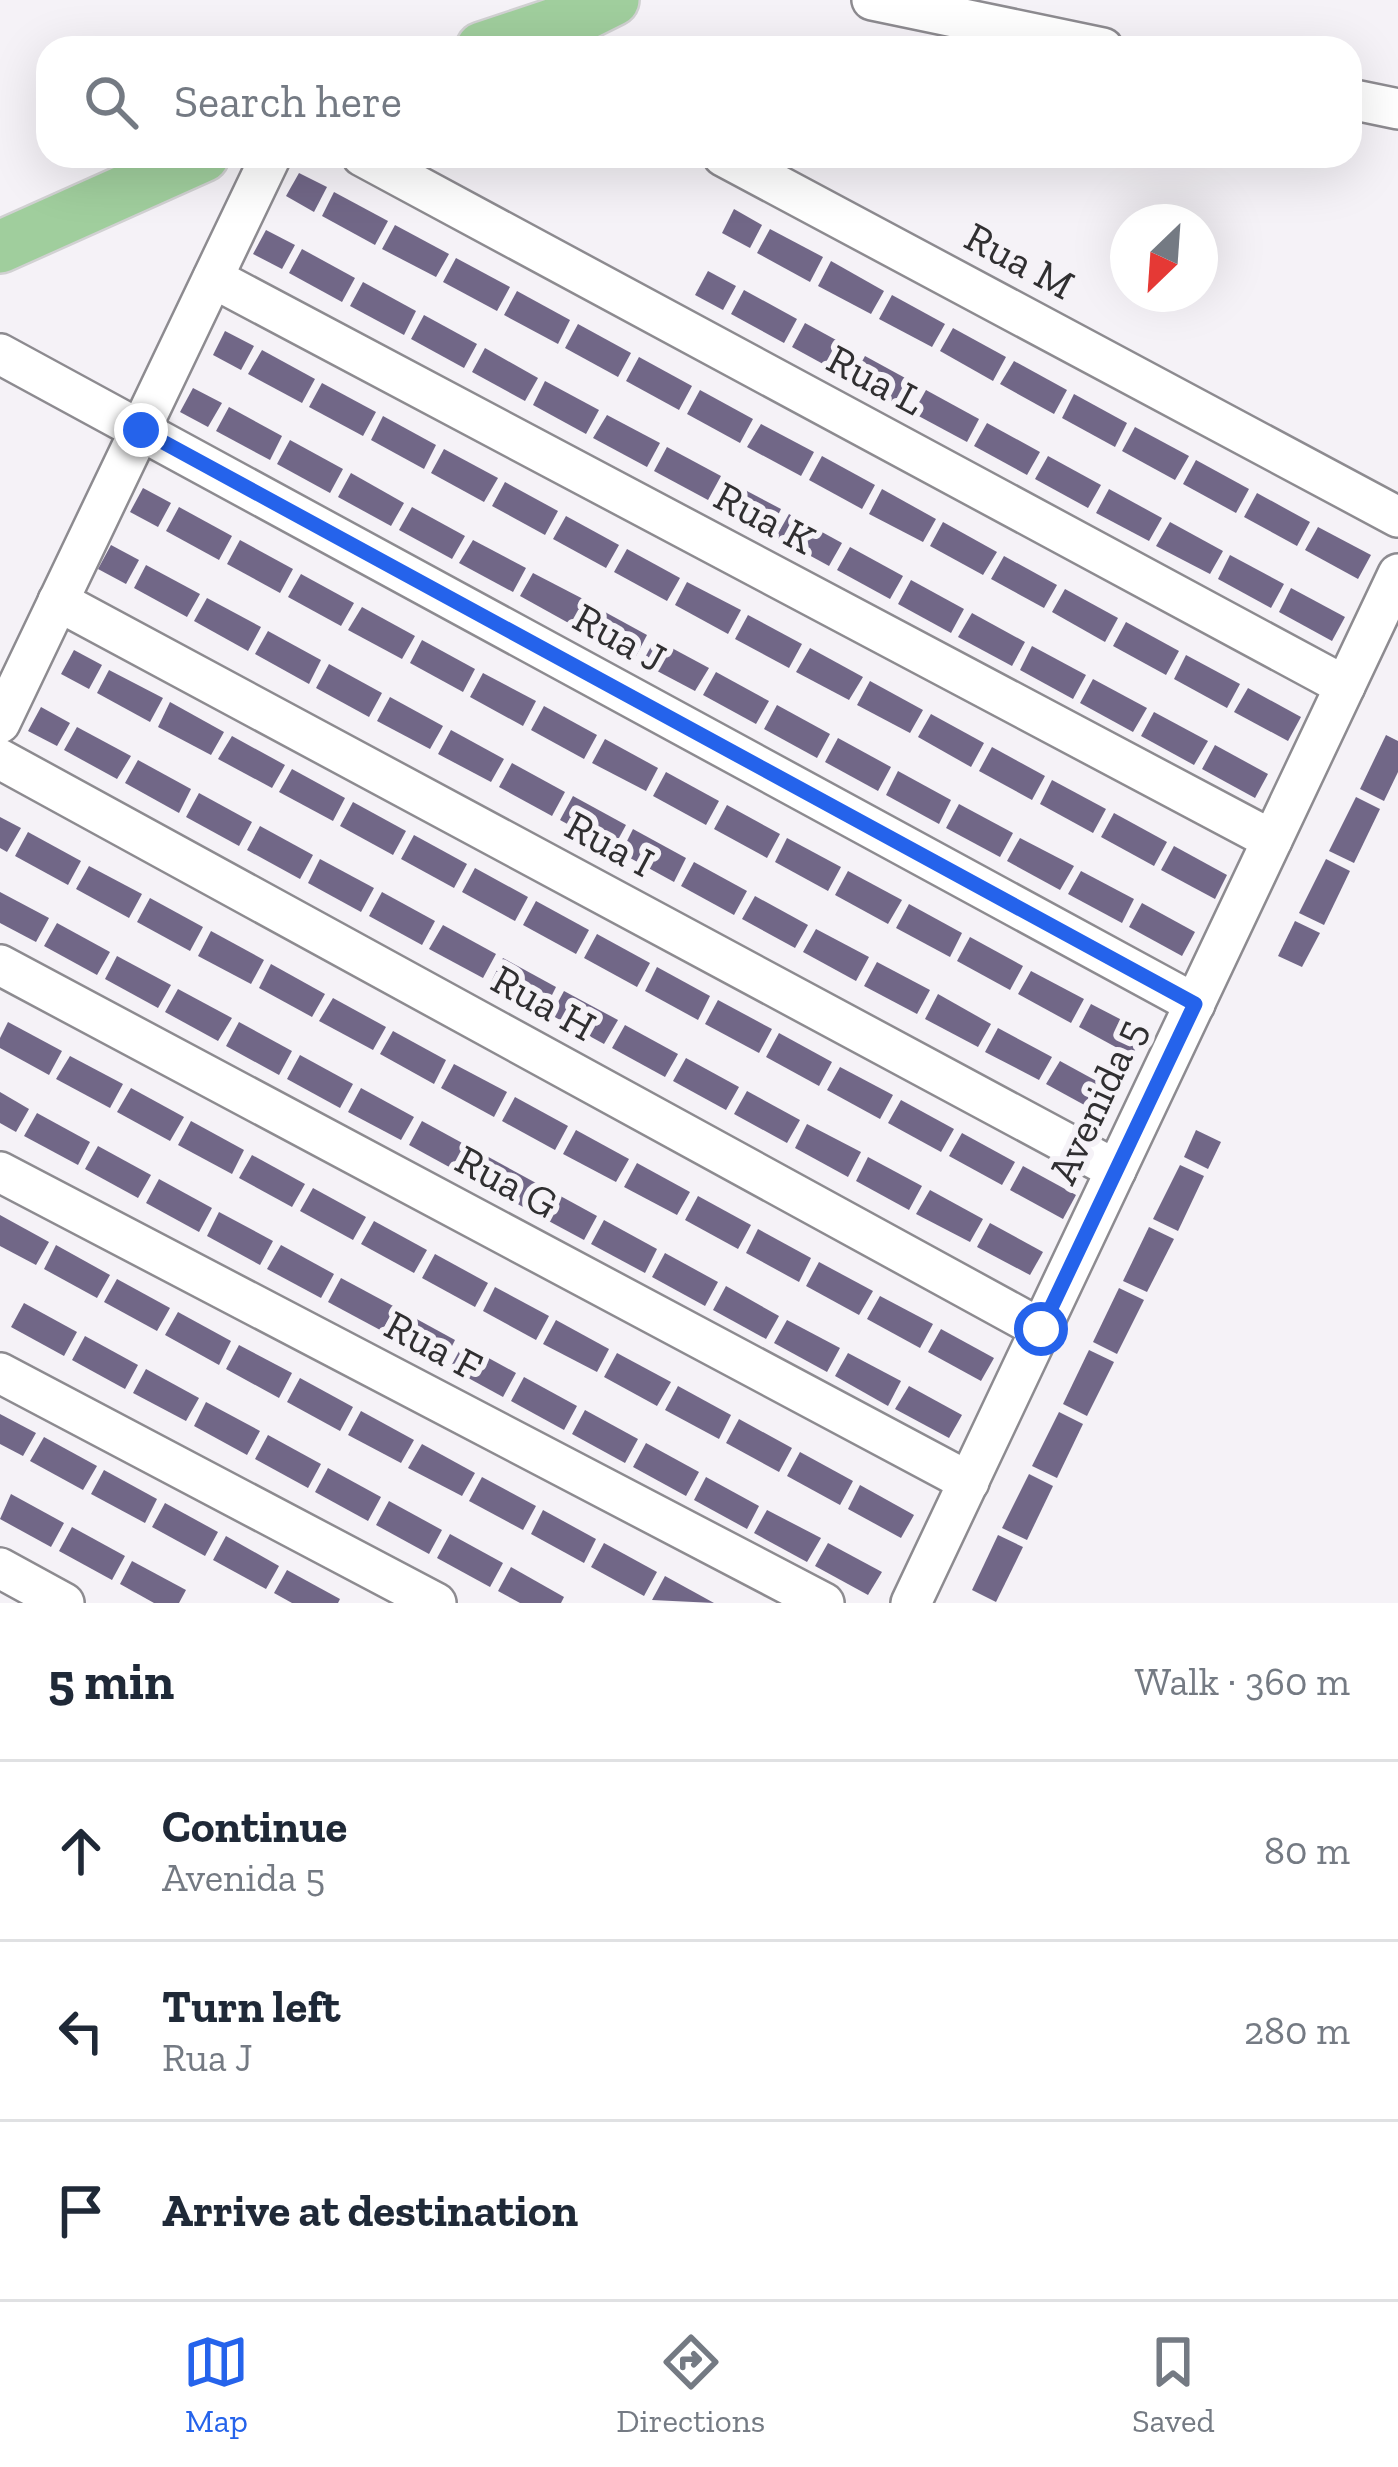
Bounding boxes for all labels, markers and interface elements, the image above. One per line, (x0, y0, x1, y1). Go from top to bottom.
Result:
search box (36, 36, 1362, 168)
icon: search (78, 69, 144, 135)
text: Search here (174, 75, 402, 129)
north arrow (1110, 204, 1218, 312)
street label: Rua M (956, 211, 1083, 310)
street label: Rua L (819, 333, 933, 426)
route end (114, 403, 168, 457)
street label: Rua K (706, 470, 824, 565)
street label: Rua J (565, 591, 675, 683)
street label: Rua I (557, 799, 663, 888)
street label: Rua H (483, 953, 605, 1052)
street label: Avenida 5 (1036, 1011, 1157, 1192)
street label: Rua G (447, 1133, 567, 1229)
street label: Rua F (376, 1299, 491, 1392)
route start (1014, 1302, 1068, 1356)
text: 5 min (48, 1651, 174, 1712)
text: Walk · 360 m (1135, 1658, 1350, 1705)
text: Continue (162, 1800, 347, 1854)
icon: ahead (48, 1818, 114, 1884)
text: 80 m (1264, 1827, 1350, 1874)
text: Avenida 5 (162, 1854, 325, 1901)
text: Turn left (162, 1980, 340, 2034)
icon: left (48, 1998, 114, 2064)
text: 280 m (1244, 2007, 1350, 2054)
text: Rua J (162, 2034, 253, 2081)
icon: arrive (48, 2178, 114, 2244)
text: Arrive at destination (162, 2184, 578, 2238)
tab: Map (183, 2329, 249, 2440)
tab: Directions (616, 2329, 765, 2440)
tab: Saved (1132, 2329, 1215, 2440)

